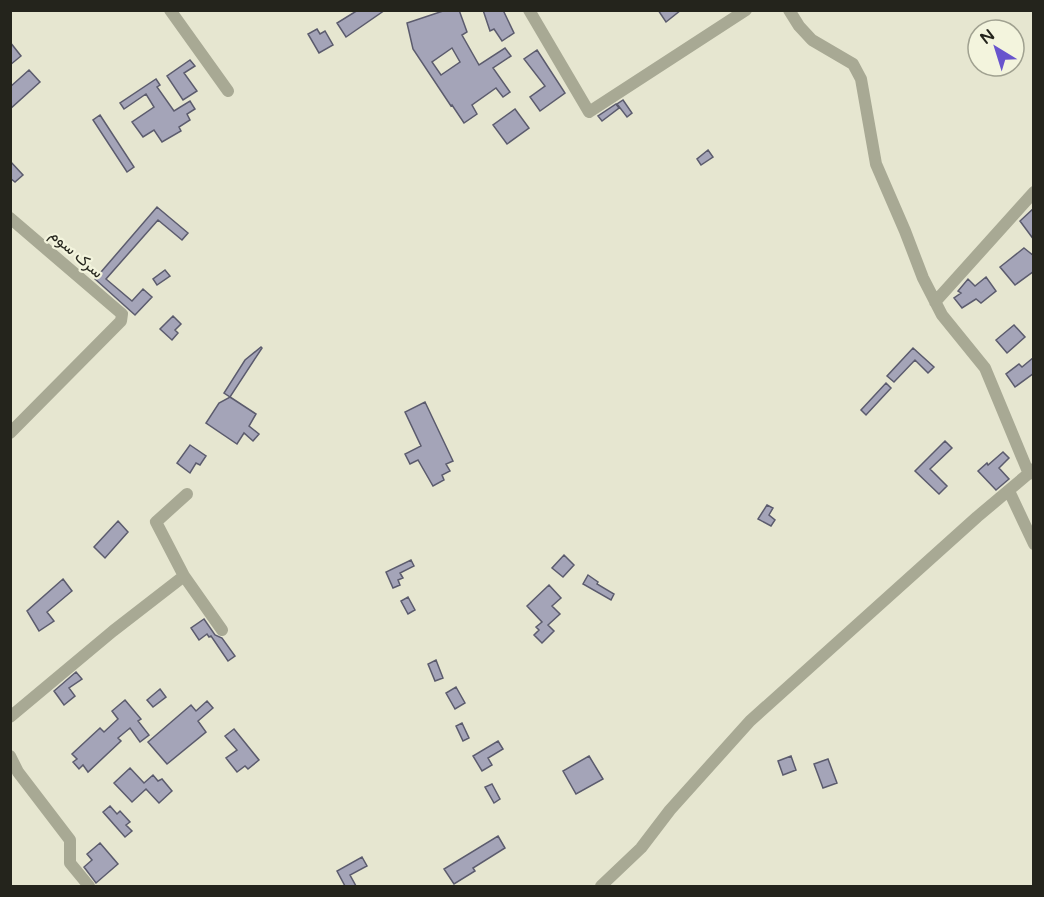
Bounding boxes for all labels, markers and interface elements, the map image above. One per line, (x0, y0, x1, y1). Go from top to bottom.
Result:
north arrow (966, 18, 1026, 78)
text: N (976, 25, 999, 49)
street label: سرک سوم (45, 225, 107, 283)

